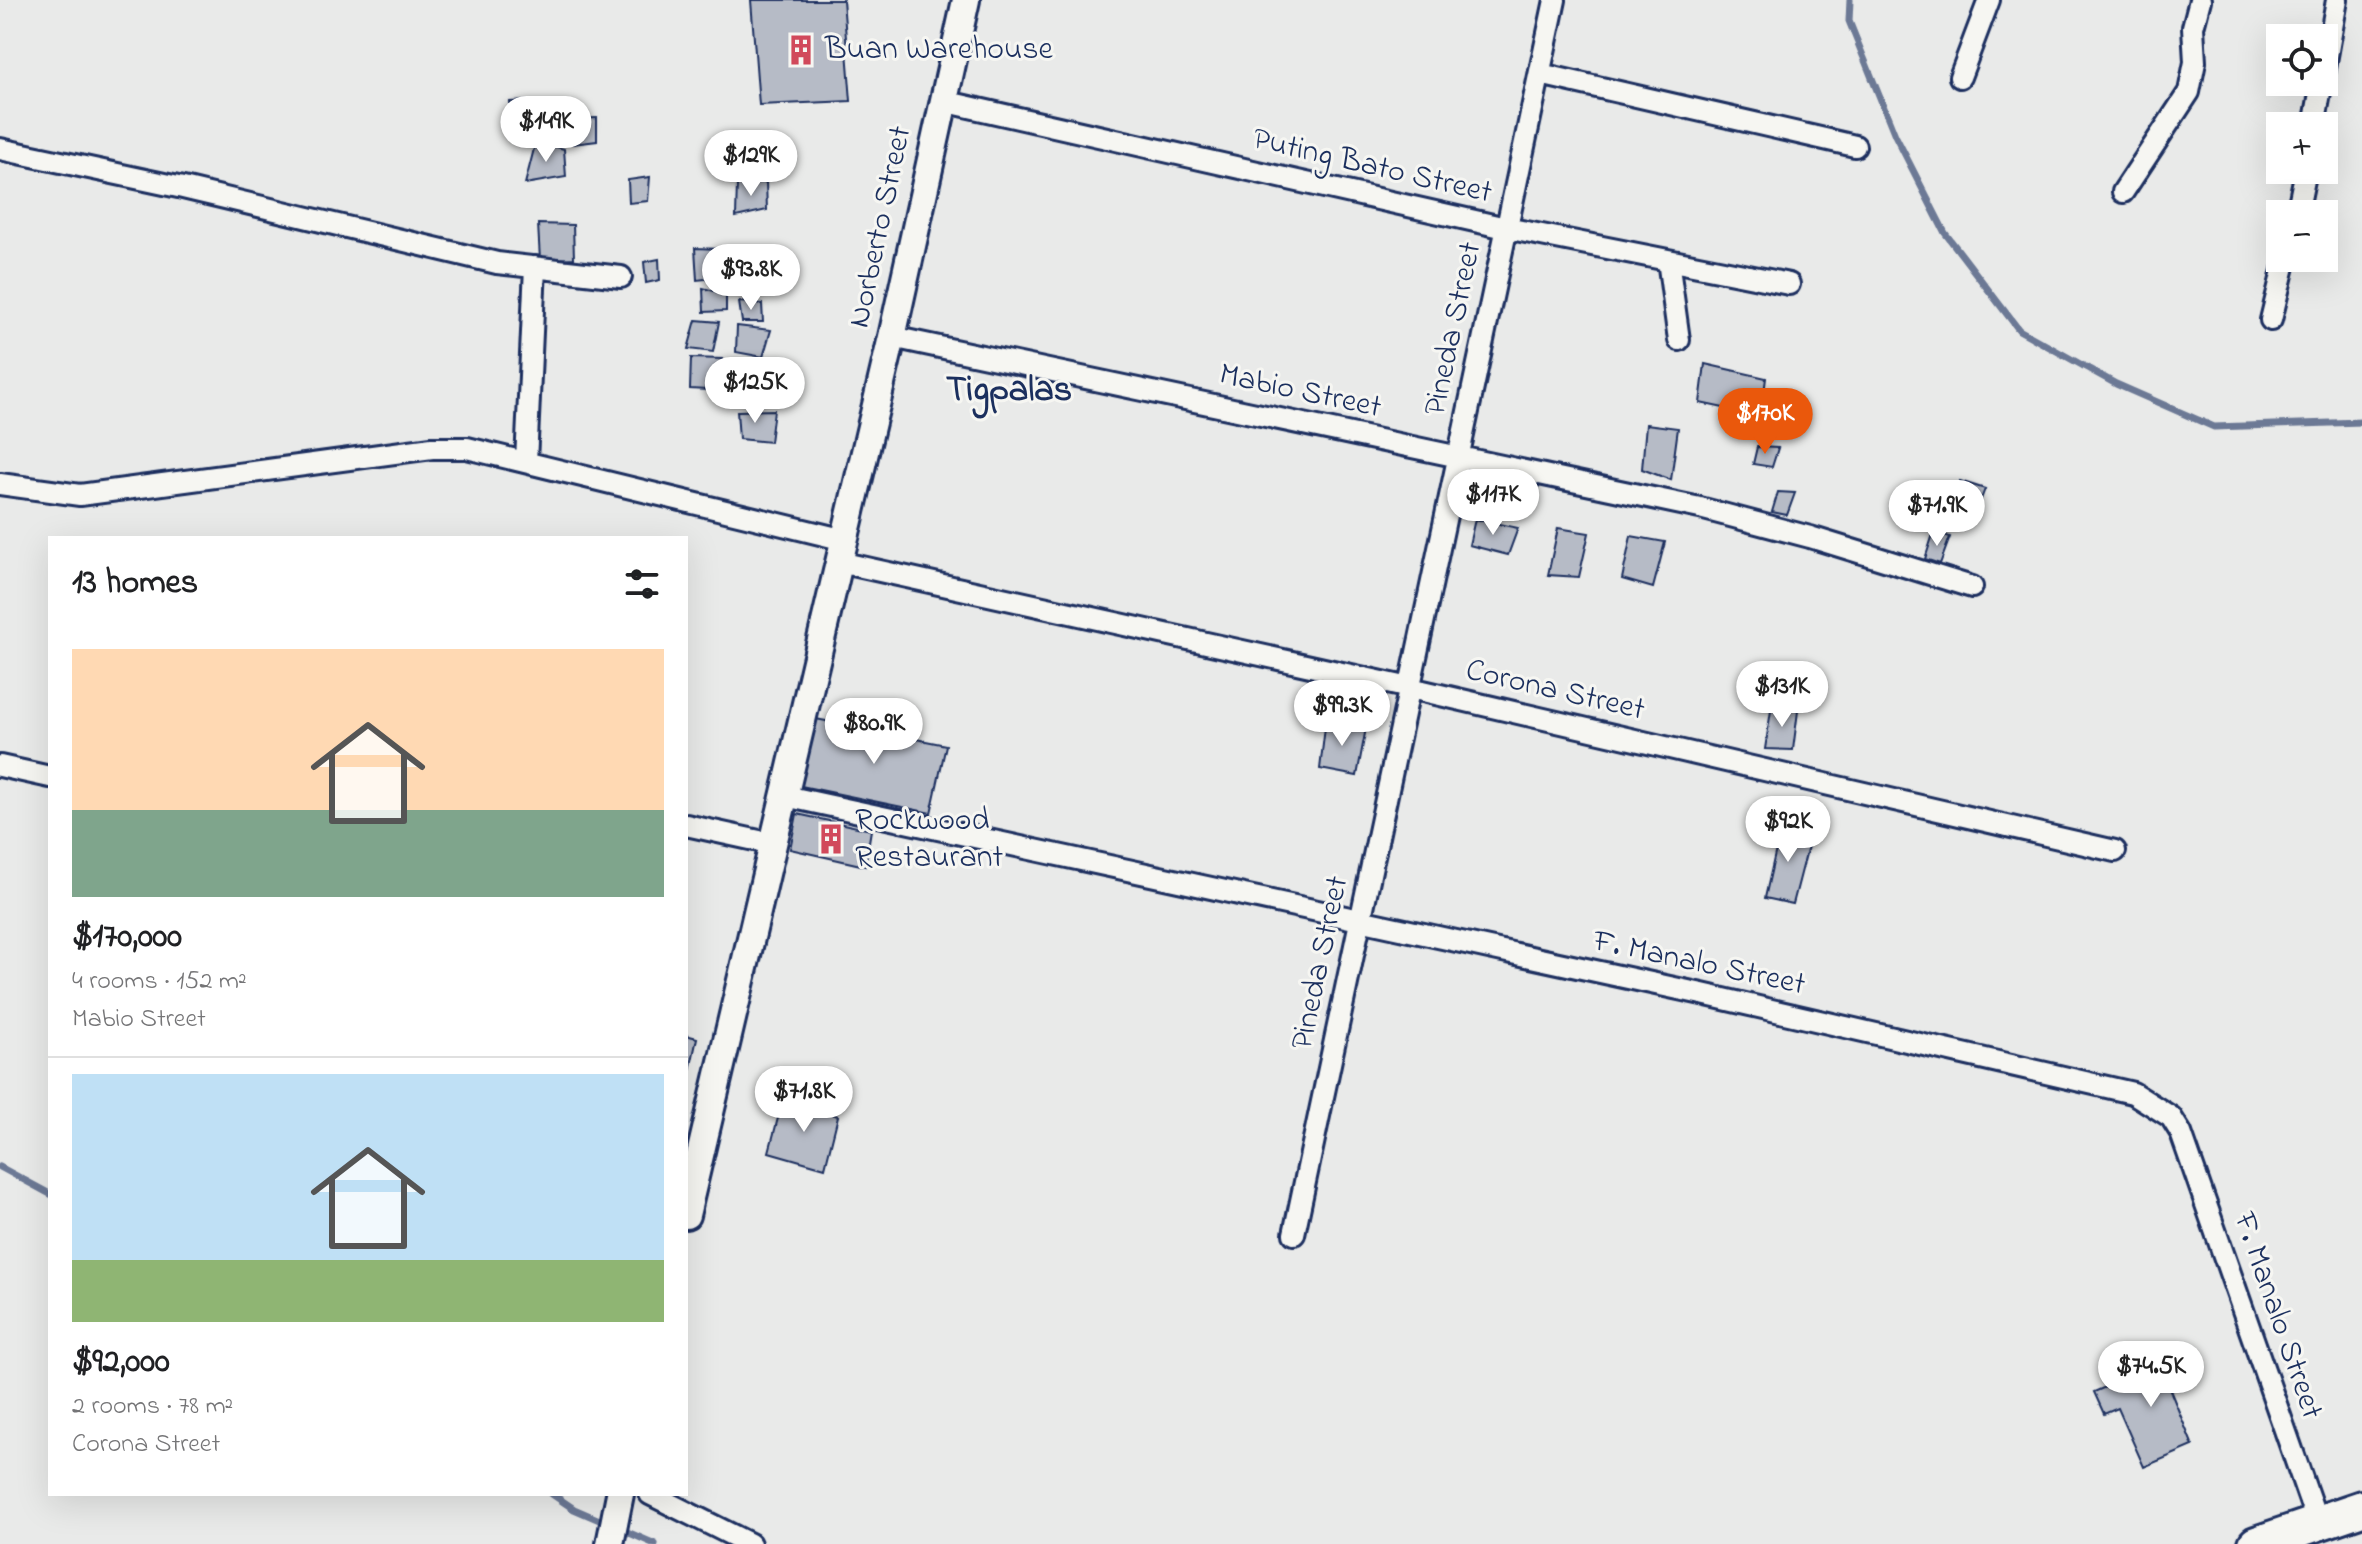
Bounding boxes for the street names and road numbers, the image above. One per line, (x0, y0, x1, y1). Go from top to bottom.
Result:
street label: Puting Bato Street (1248, 117, 1497, 217)
street label: Norberto Street (837, 121, 925, 332)
street label: Pineda Street (1413, 238, 1495, 420)
street label: Mabio Street (1215, 352, 1386, 432)
street label: Corona Street (1461, 648, 1649, 734)
street label: Pineda Street (1280, 872, 1362, 1054)
street label: F. Manalo Street (1588, 918, 1810, 1009)
street label: F. Manalo Street (2219, 1205, 2334, 1426)

